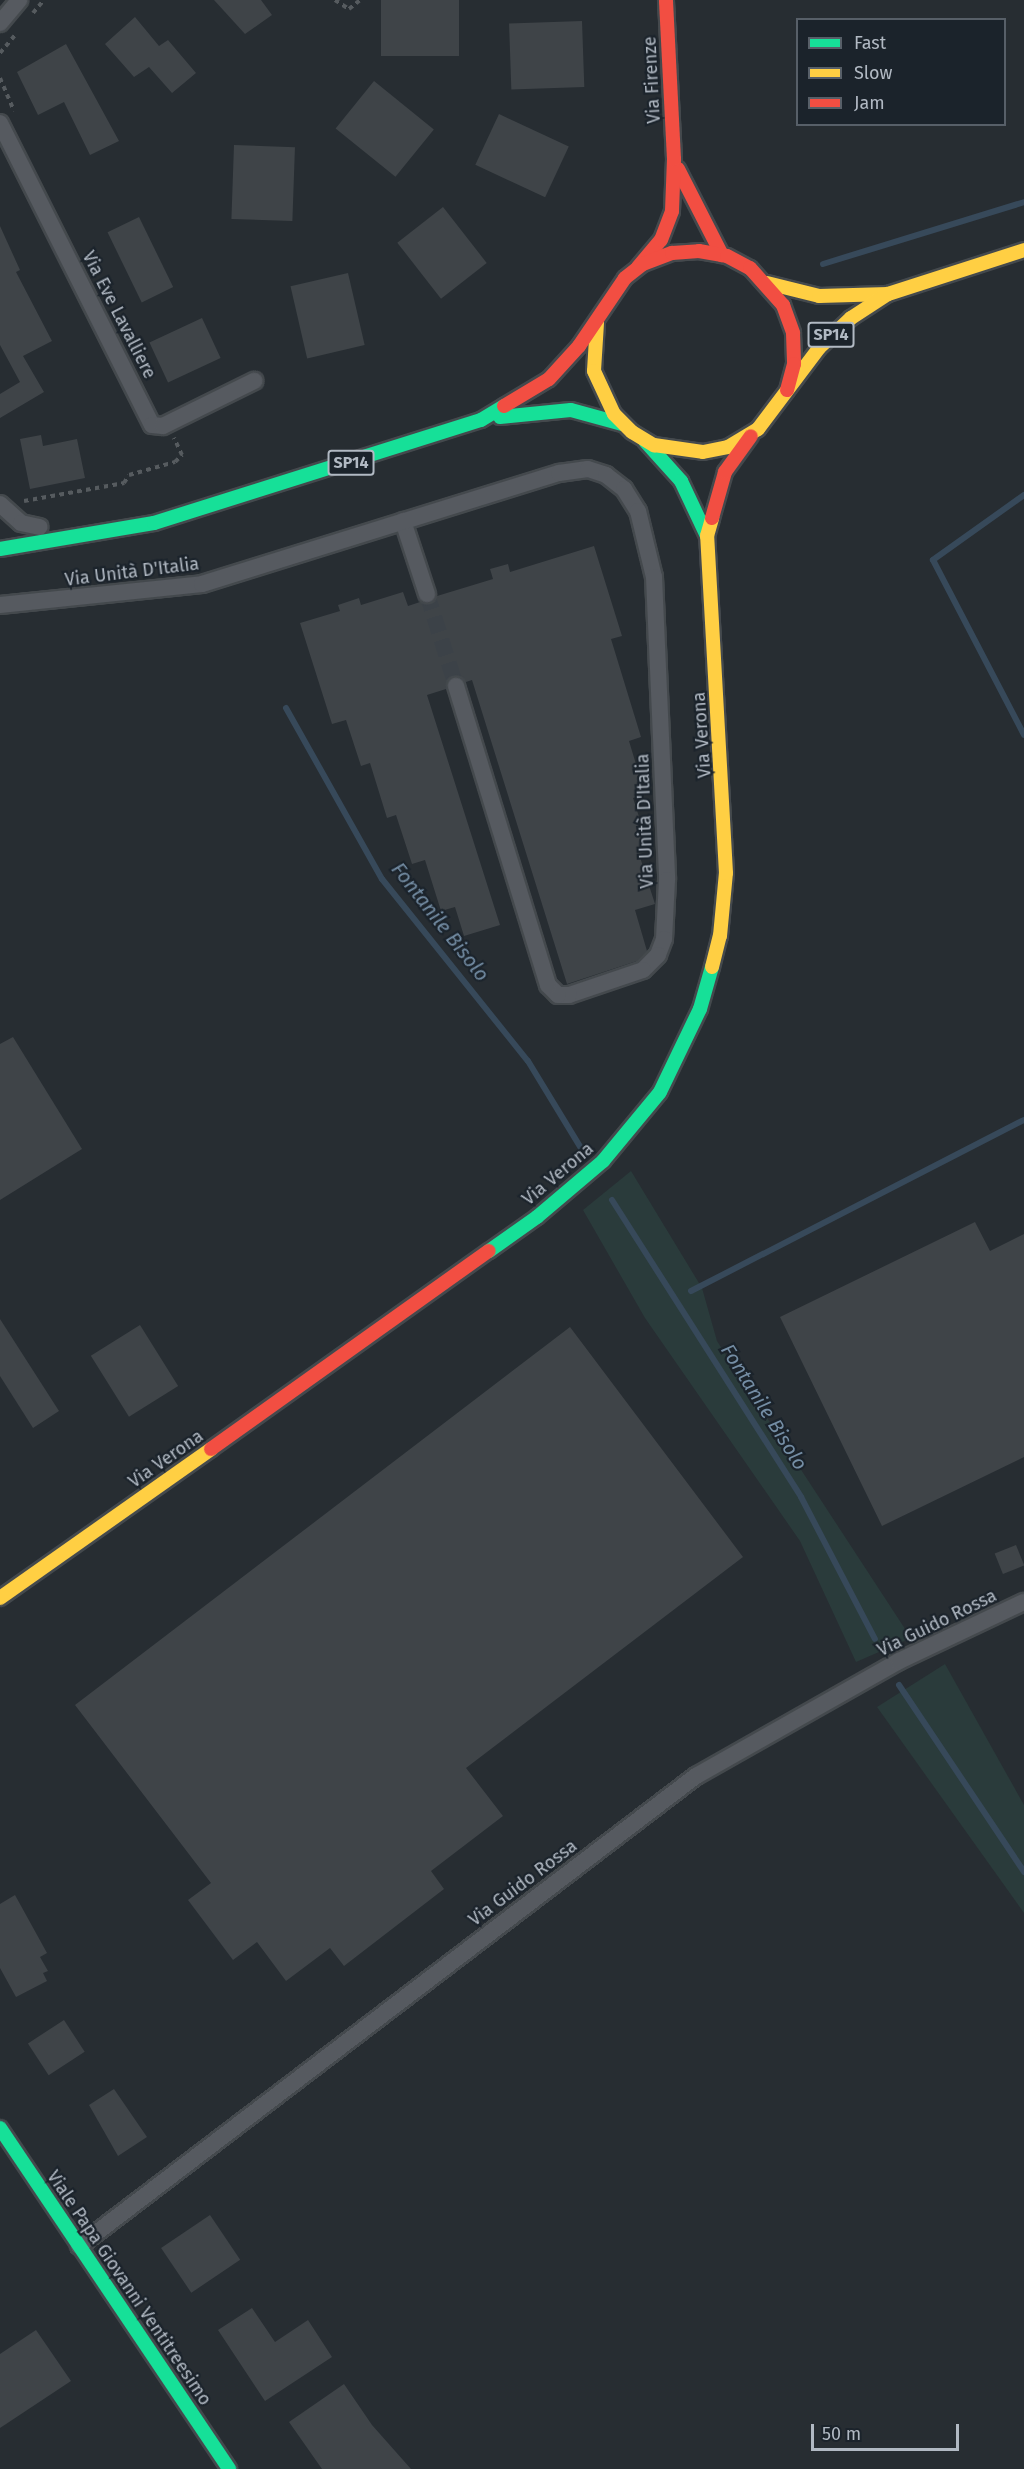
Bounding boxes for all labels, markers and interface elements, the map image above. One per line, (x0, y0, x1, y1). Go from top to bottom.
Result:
legend (796, 18, 1006, 126)
text: Fast (854, 32, 886, 54)
street label: Via Firenze (639, 36, 665, 124)
text: Slow (854, 62, 892, 84)
text: Jam (854, 92, 885, 114)
street label: Via Eve Lavalliere (78, 248, 160, 382)
road number: SP14 (807, 322, 855, 348)
road number: SP14 (327, 450, 375, 476)
street label: Via Unità D'Italia (64, 553, 200, 591)
street label: Via Verona (688, 691, 716, 779)
street label: Via Unità D'Italia (632, 753, 658, 889)
water label: Fontanile Bisolo (386, 858, 494, 986)
street label: Via Verona (518, 1138, 598, 1210)
water label: Fontanile Bisolo (716, 1339, 812, 1475)
street label: Via Verona (124, 1425, 208, 1493)
street label: Via Guido Rossa (874, 1585, 1000, 1661)
street label: Via Guido Rossa (465, 1835, 581, 1931)
street label: Viale Papa Giovanni Ventitreesimo (42, 2167, 216, 2409)
scale bar (814, 2412, 962, 2450)
text: 50 m (822, 2423, 861, 2445)

